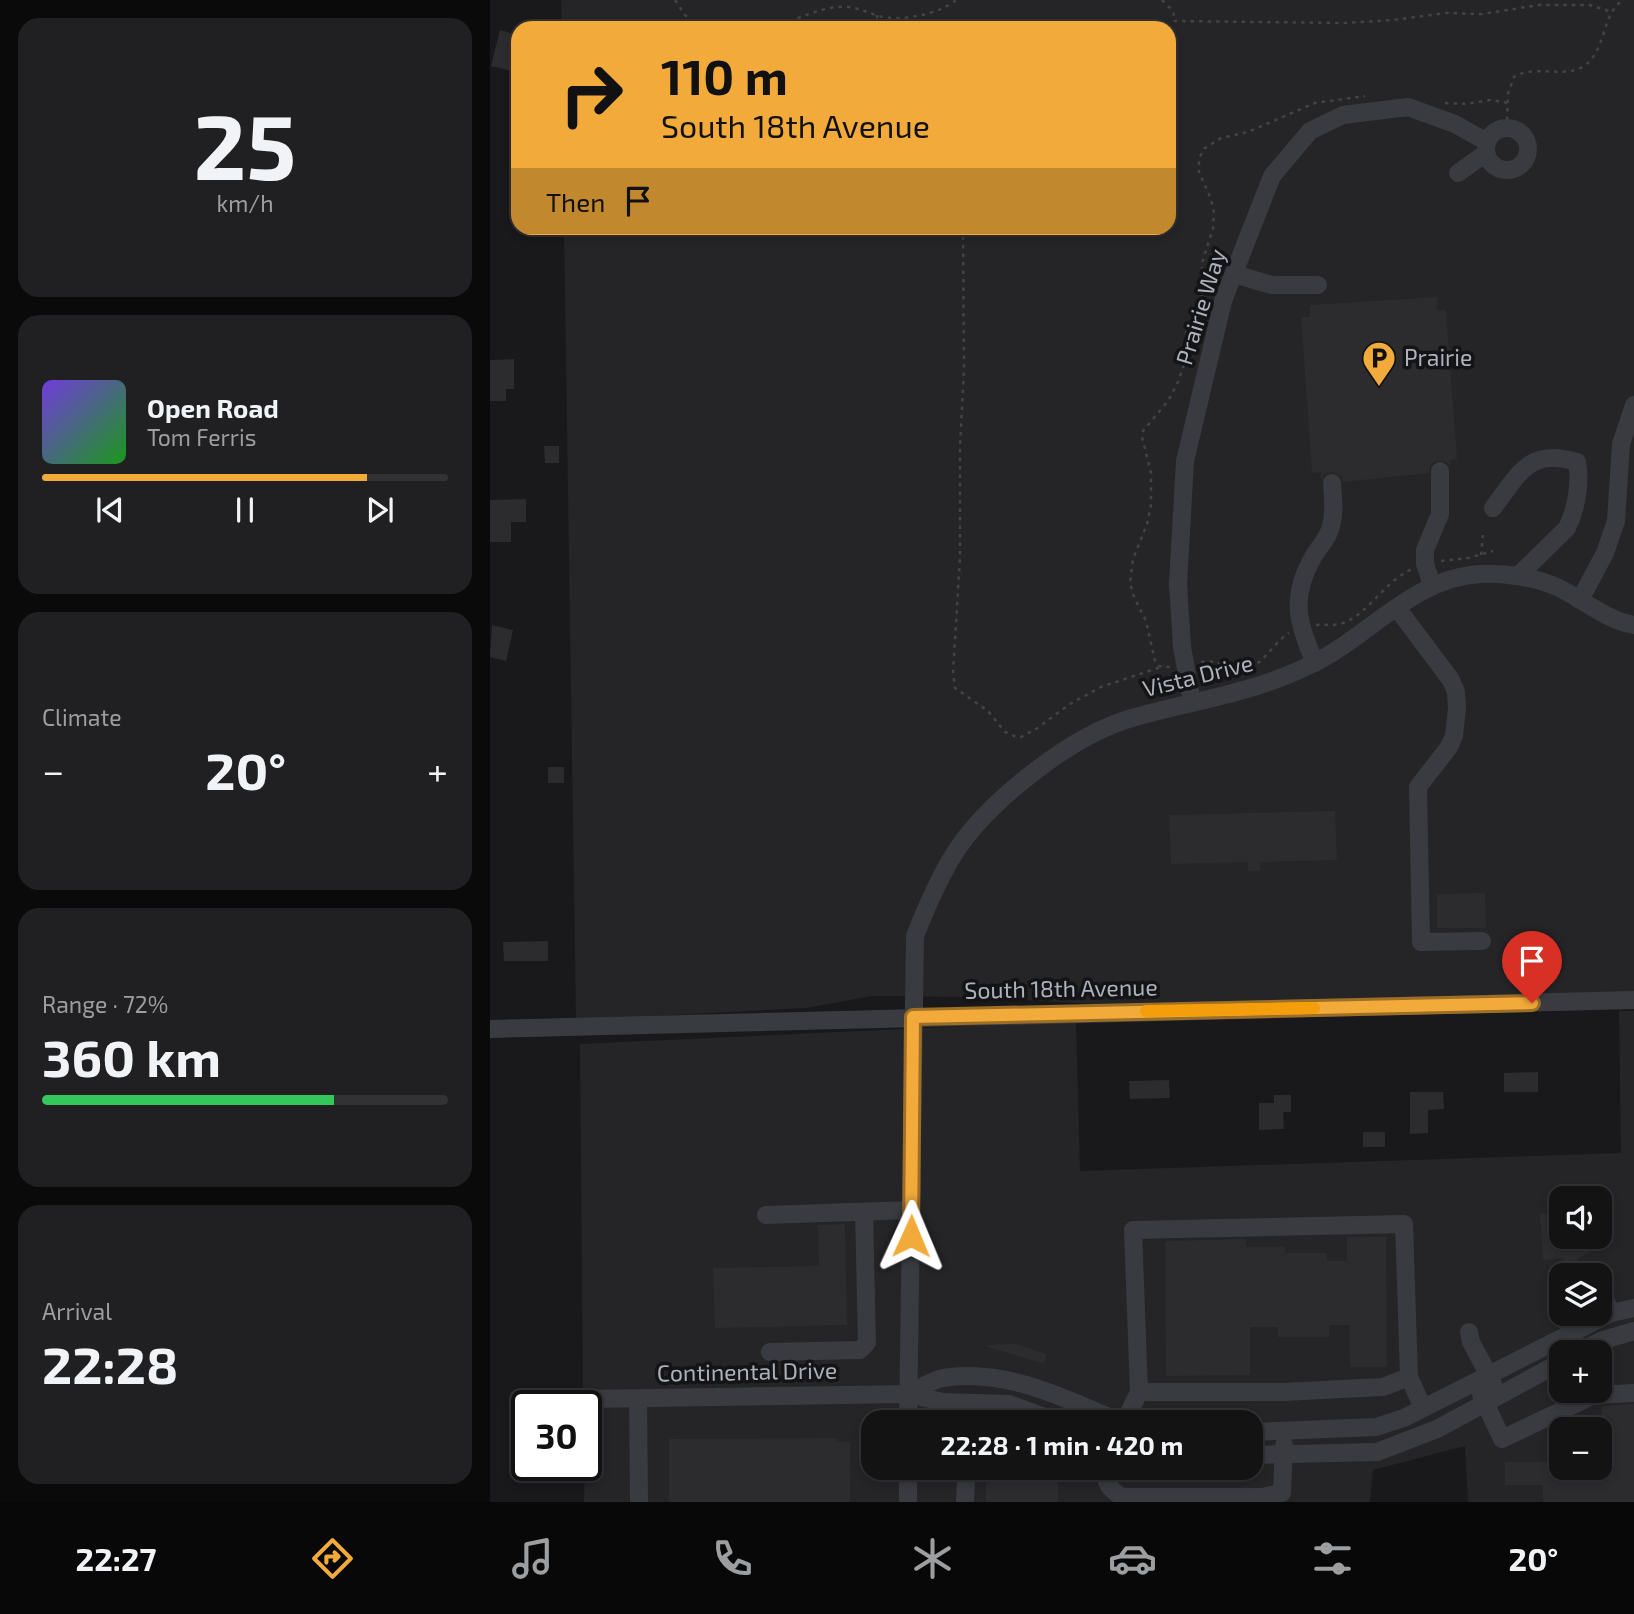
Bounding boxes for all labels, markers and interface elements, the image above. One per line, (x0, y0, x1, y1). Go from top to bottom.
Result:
text: 110 m (661, 46, 788, 105)
icon: right (546, 49, 637, 140)
text: 25 (193, 89, 297, 198)
text: South 18th Avenue (661, 106, 930, 144)
icon: arrive (619, 182, 657, 220)
text: Then (546, 186, 605, 217)
text: km/h (216, 189, 274, 217)
street label: Prairie Way (1169, 245, 1231, 368)
parking icon: Prairie (1360, 339, 1398, 388)
place label: Prairie (1404, 343, 1472, 371)
text: Open Road (147, 392, 279, 423)
text: Tom Ferris (147, 423, 256, 451)
icon: previous (91, 491, 129, 529)
icon: pause (226, 491, 264, 529)
icon: next (361, 491, 399, 529)
street label: Vista Drive (1140, 648, 1256, 702)
text: Climate (42, 703, 122, 731)
text: 20° (205, 738, 286, 800)
text: − (42, 747, 64, 793)
text: + (427, 747, 448, 793)
pin (1502, 931, 1562, 1003)
icon: arrive (1513, 942, 1551, 980)
street label: South 18th Avenue (964, 972, 1158, 1004)
text: Range · 72% (42, 990, 168, 1018)
text: 360 km (42, 1025, 221, 1087)
map controls (1549, 1186, 1612, 1480)
button: sound (1549, 1186, 1612, 1249)
position arrow (874, 1199, 948, 1273)
button: layers (1549, 1263, 1612, 1326)
text: Arrival (42, 1297, 112, 1325)
text: 22:28 (42, 1332, 178, 1394)
button: + (1549, 1340, 1612, 1403)
street label: Continental Drive (657, 1355, 837, 1387)
speed limit sign: 30 (511, 1390, 602, 1481)
button: − (1549, 1417, 1612, 1480)
text: 22:28 · 1 min · 420 m (941, 1429, 1183, 1460)
icon: directions (308, 1534, 357, 1583)
icon: music (508, 1534, 557, 1583)
icon: phone (708, 1534, 757, 1583)
icon: climate (908, 1534, 957, 1583)
icon: car (1108, 1534, 1157, 1583)
icon: filters (1308, 1534, 1357, 1583)
text: 22:27 (76, 1539, 156, 1577)
text: 20° (1509, 1539, 1558, 1577)

